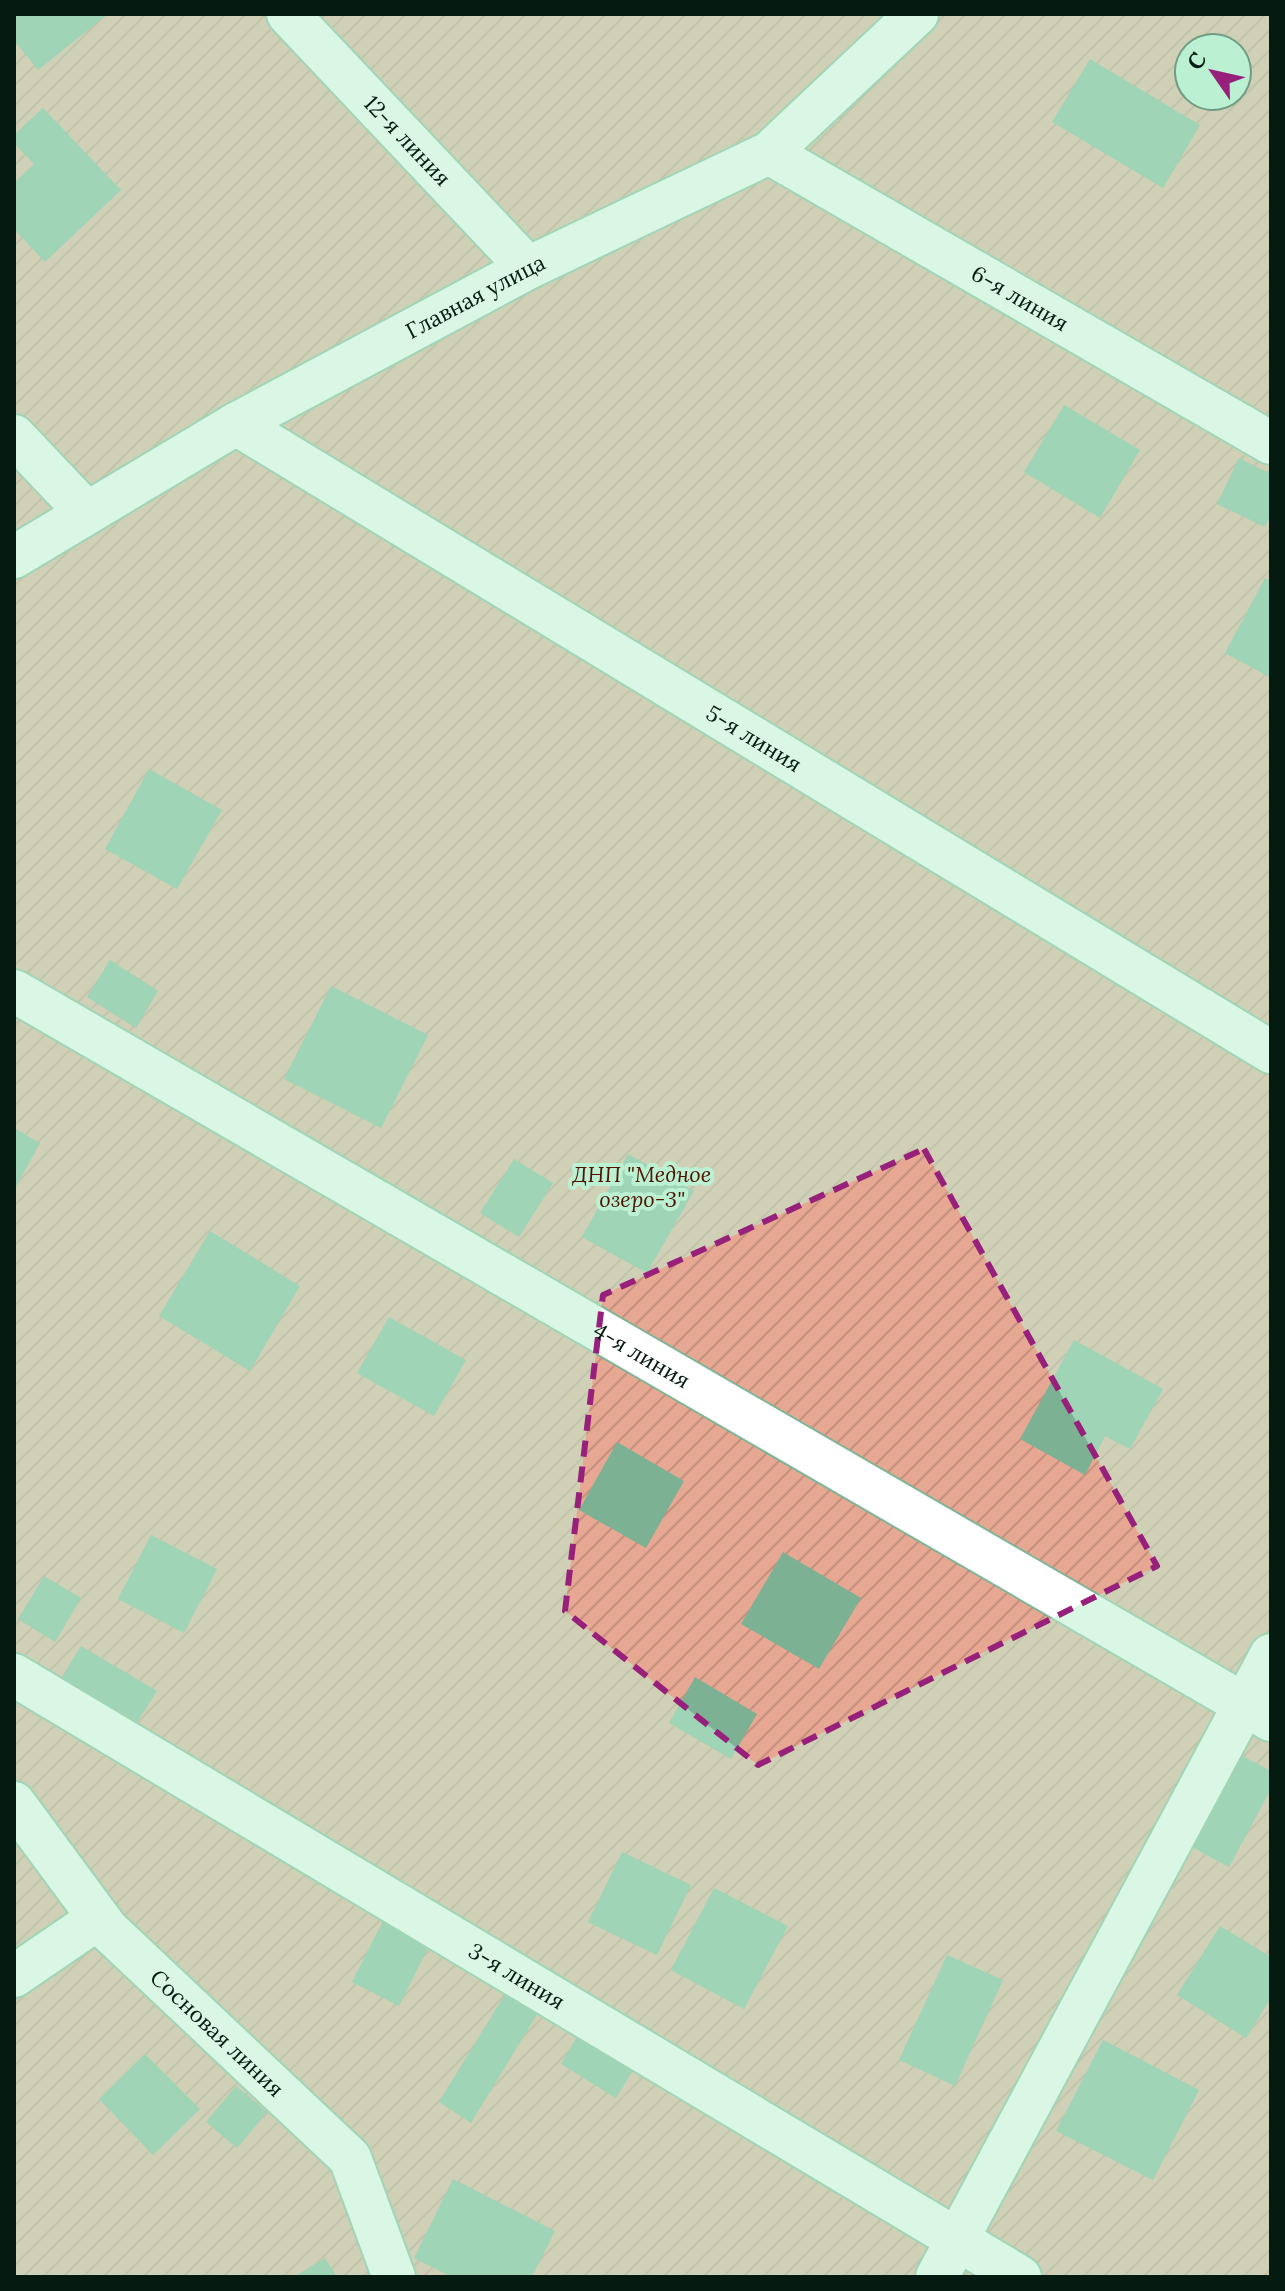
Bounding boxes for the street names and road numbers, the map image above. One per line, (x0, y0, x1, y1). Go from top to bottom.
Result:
street label: 12-я линия (358, 89, 457, 192)
street label: Главная улица (401, 248, 550, 345)
street label: 6-я линия (967, 259, 1074, 337)
street label: 5-я линия (701, 699, 807, 778)
street label: 4-я линия (589, 1316, 695, 1394)
street label: 3-я линия (464, 1936, 570, 2015)
street label: Сосновая линия (144, 1963, 290, 2102)

